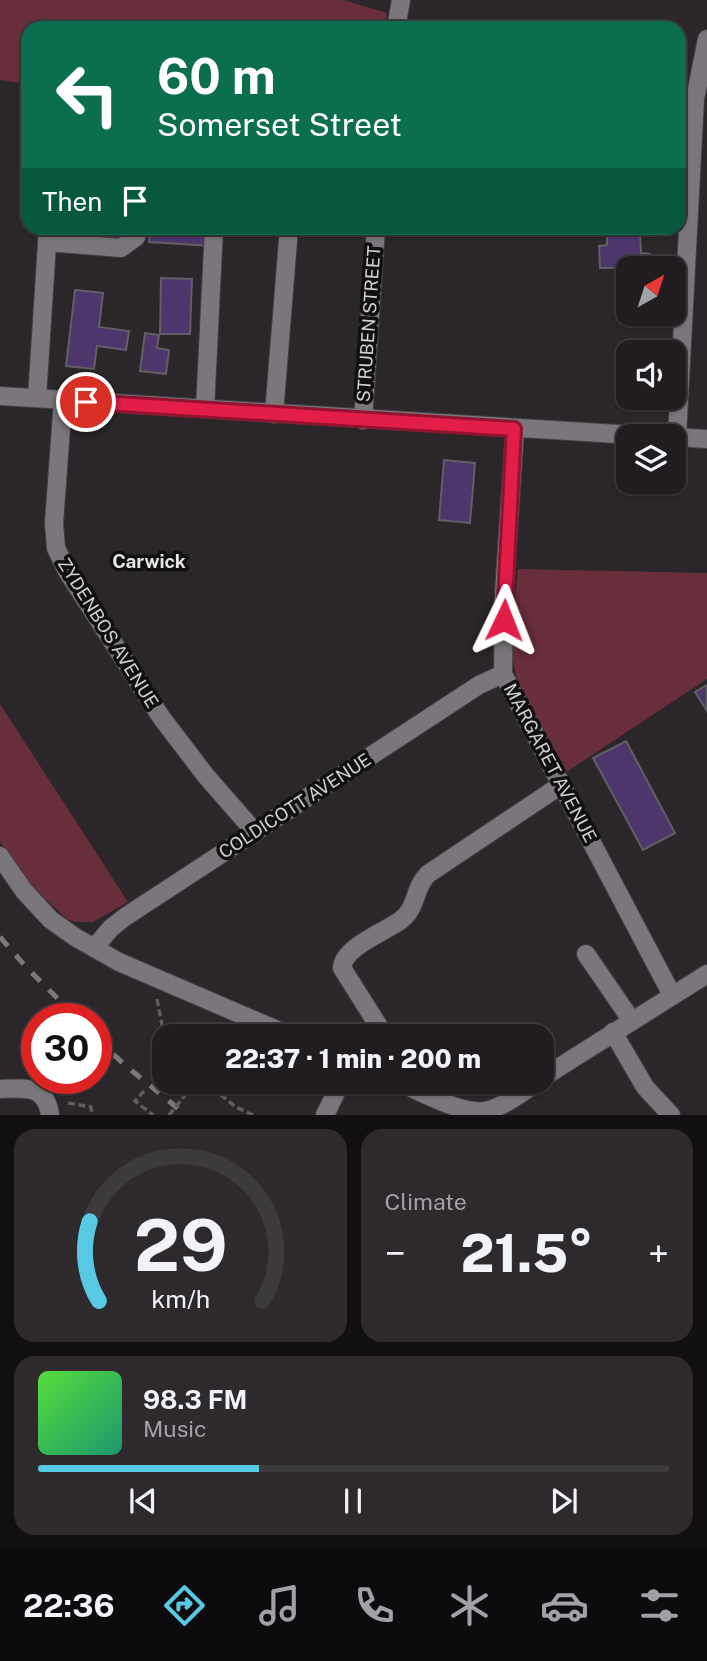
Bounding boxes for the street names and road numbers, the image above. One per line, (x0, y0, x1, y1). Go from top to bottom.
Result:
street label: STRUBEN STREET (353, 245, 384, 403)
street label: ZYDENBOS AVENUE (54, 554, 163, 712)
street label: MARGARET AVENUE (500, 680, 601, 846)
street label: COLDICOTT AVENUE (215, 749, 375, 863)

